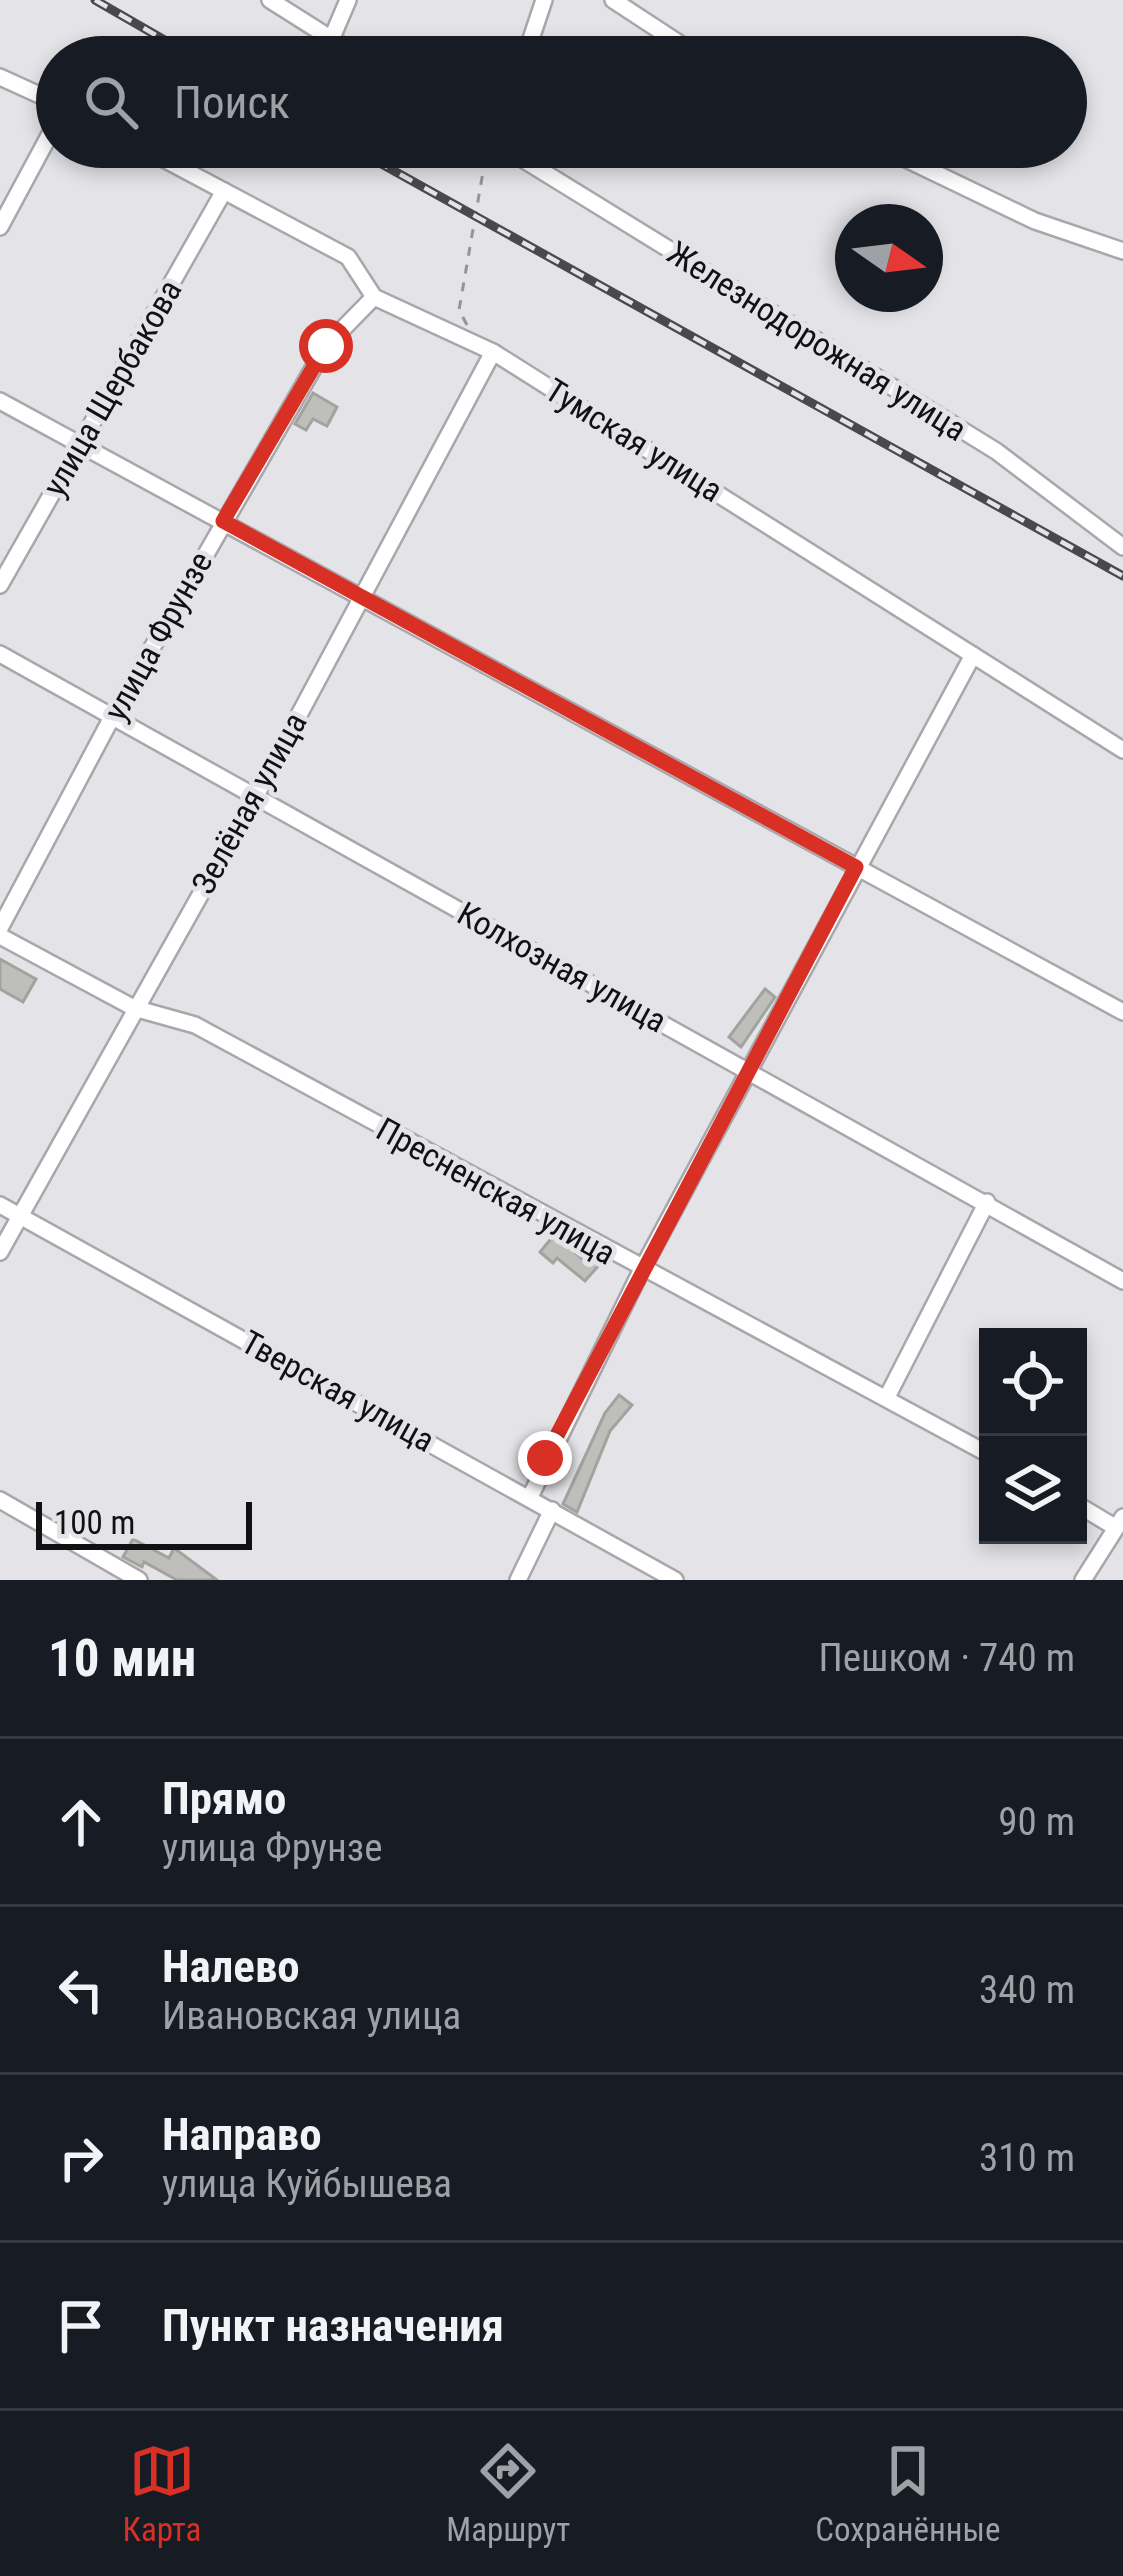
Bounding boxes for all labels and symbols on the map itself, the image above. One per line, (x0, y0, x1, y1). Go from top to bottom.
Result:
north arrow (835, 204, 943, 312)
street label: Железнодорожная улица (660, 233, 974, 449)
street label: улица Щербакова (34, 273, 190, 503)
route start (299, 319, 353, 373)
street label: Тумская улица (538, 370, 730, 510)
street label: улица Фрунзе (96, 545, 220, 727)
street label: Зелёная улица (183, 706, 315, 900)
street label: Колхозная улица (451, 894, 673, 1040)
street label: Пресненская улица (370, 1109, 622, 1273)
street label: Тверская улица (235, 1322, 441, 1460)
route end (518, 1431, 572, 1485)
scale bar (36, 1496, 252, 1549)

